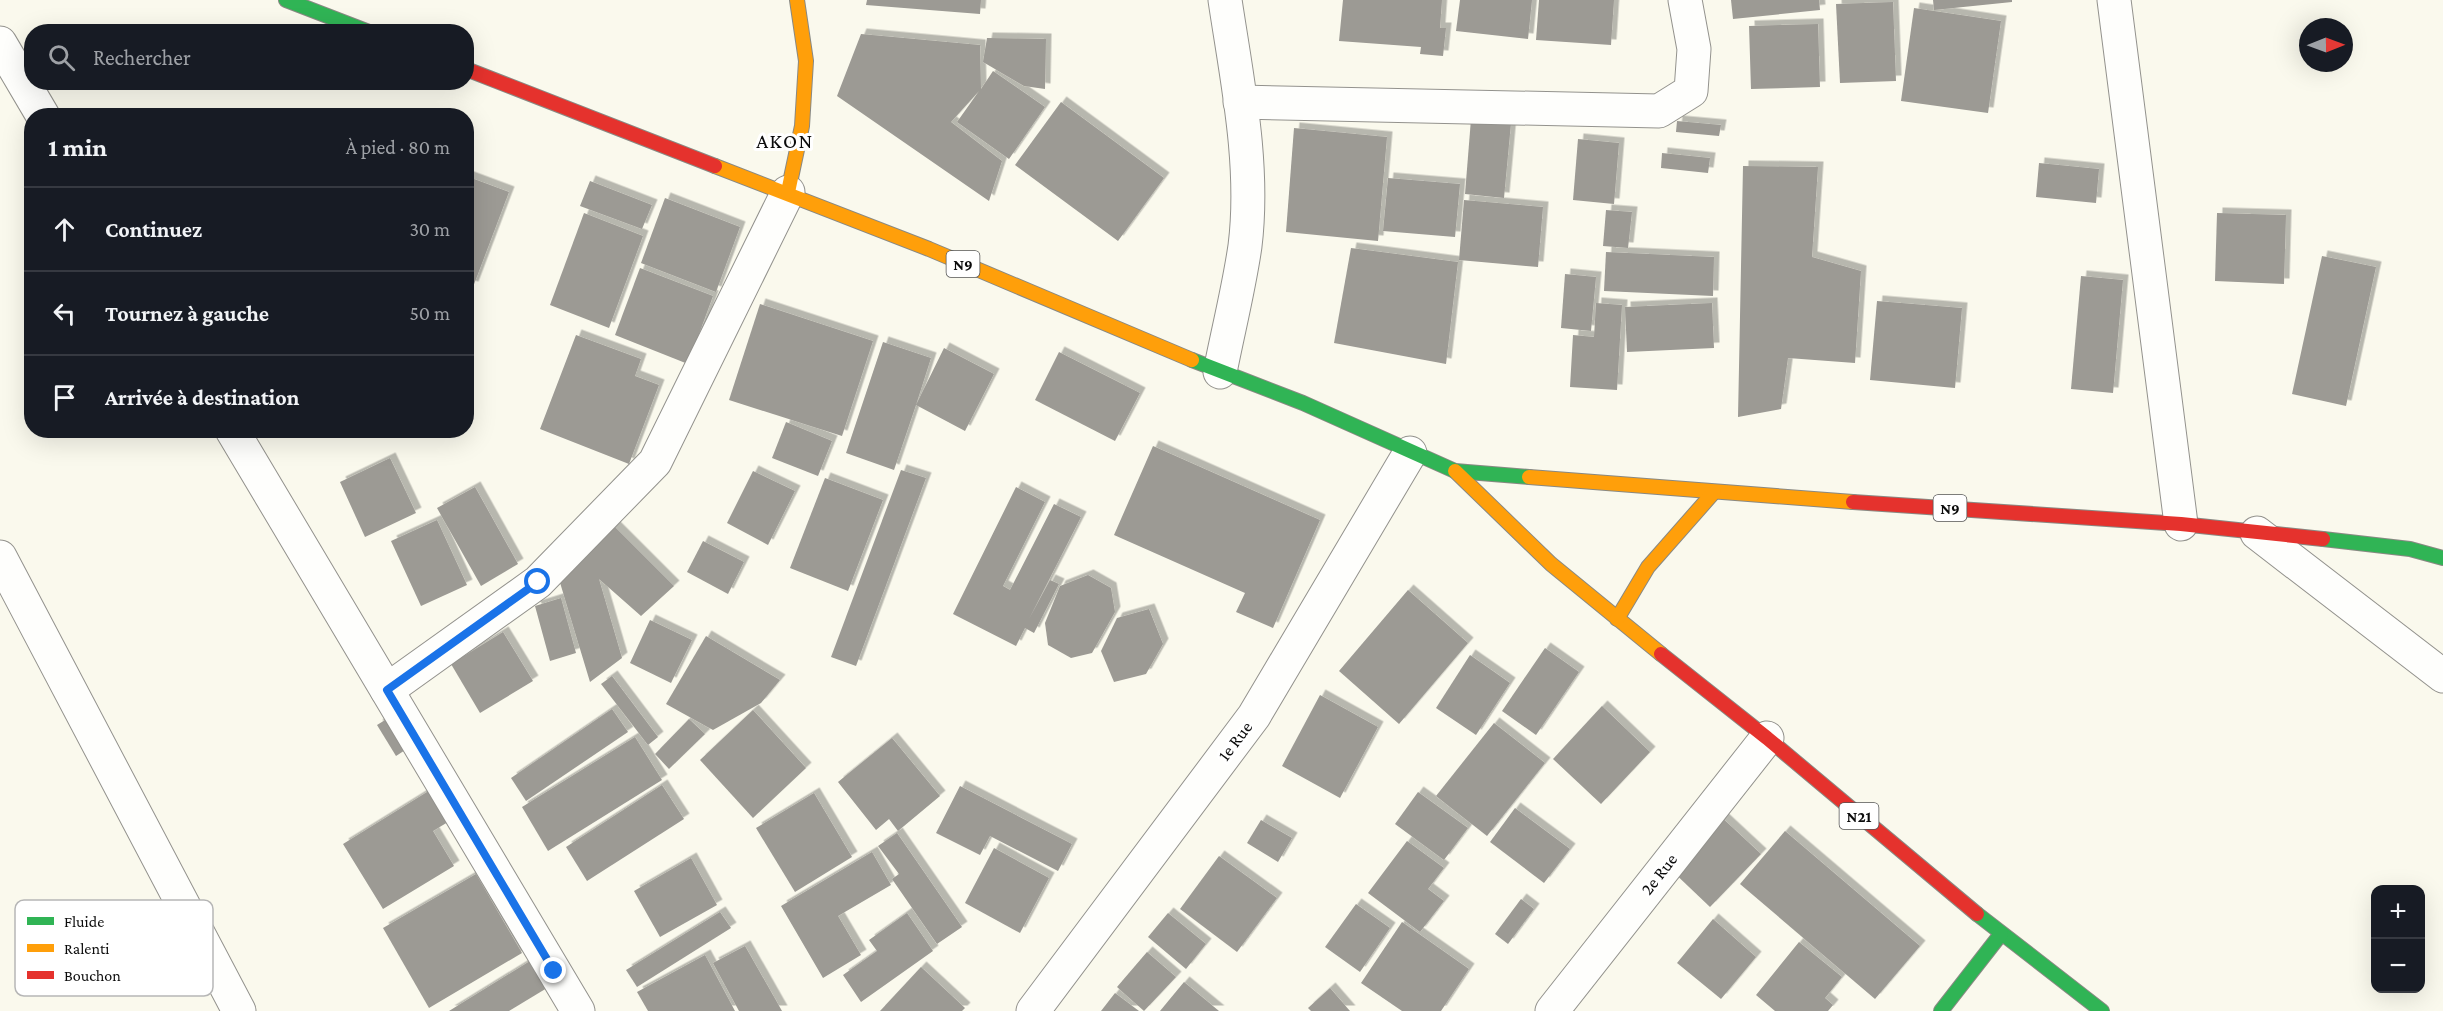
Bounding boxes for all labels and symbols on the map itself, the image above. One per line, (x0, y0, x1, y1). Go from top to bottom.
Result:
north arrow (2299, 18, 2353, 72)
district label: AKON (756, 129, 814, 153)
road number: N9 (946, 251, 980, 277)
road number: N9 (1934, 495, 1966, 521)
route start (524, 568, 550, 594)
street label: 1e Rue (1214, 717, 1256, 765)
road number: N21 (1840, 803, 1878, 829)
street label: 2e Rue (1637, 849, 1681, 899)
legend (15, 900, 213, 996)
text: Fluide (64, 913, 104, 930)
text: Ralenti (64, 940, 109, 957)
route end (540, 957, 566, 983)
text: Bouchon (64, 967, 121, 984)

